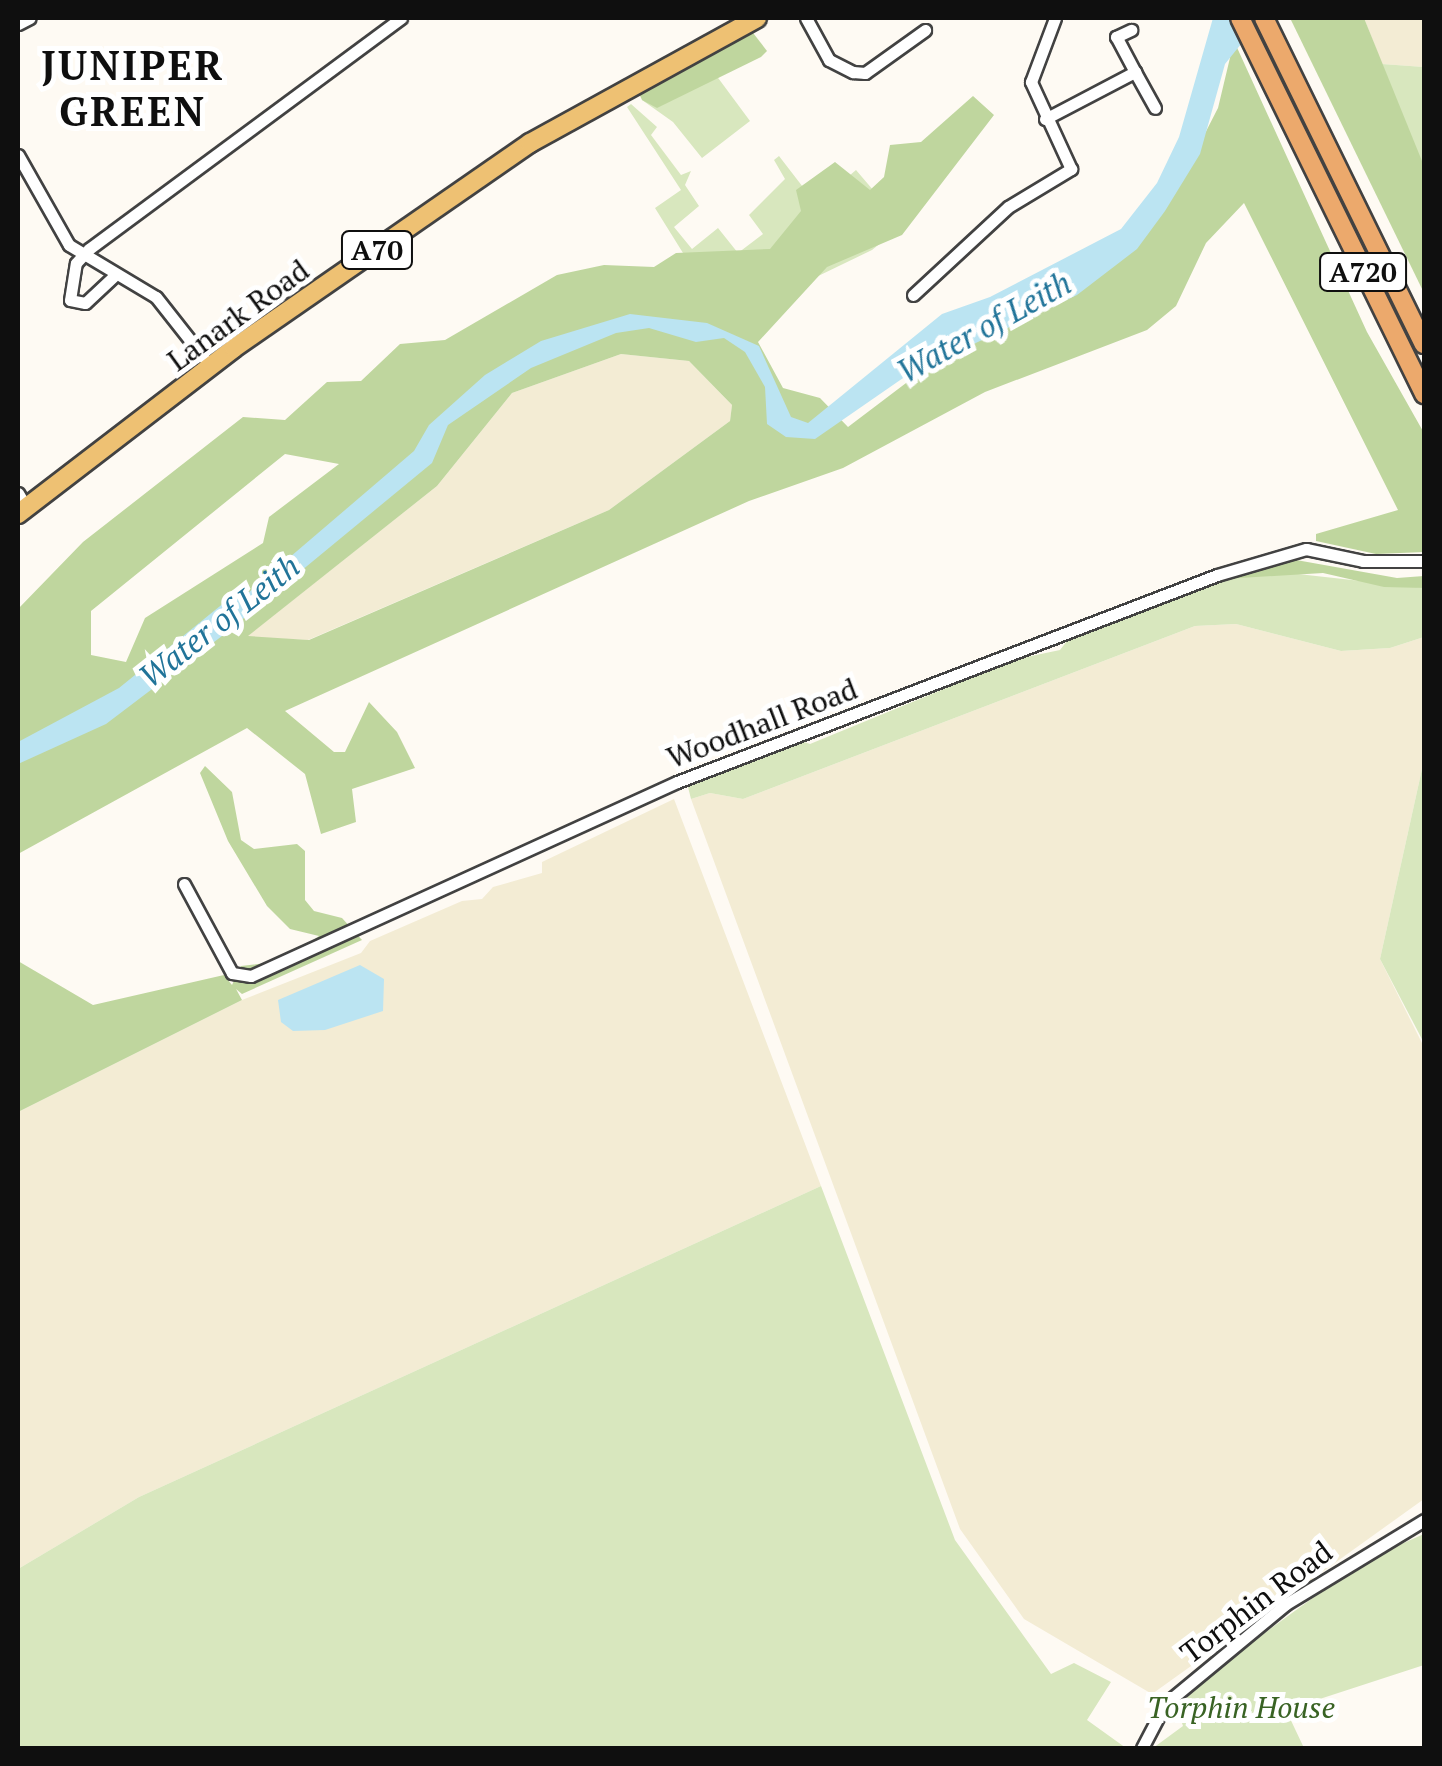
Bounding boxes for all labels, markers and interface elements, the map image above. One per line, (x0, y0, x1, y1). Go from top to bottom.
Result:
district label: JUNIPER GREEN (41, 41, 225, 135)
road number: A70 (340, 227, 414, 273)
road number: A720 (1318, 249, 1408, 295)
street label: Lanark Road (160, 252, 316, 378)
water label: Water of Leith (890, 263, 1078, 391)
water label: Water of Leith (131, 546, 307, 696)
street label: Woodhall Road (662, 670, 862, 776)
street label: Torphin Road (1173, 1533, 1339, 1671)
park label: Torphin House (1147, 1689, 1335, 1725)

